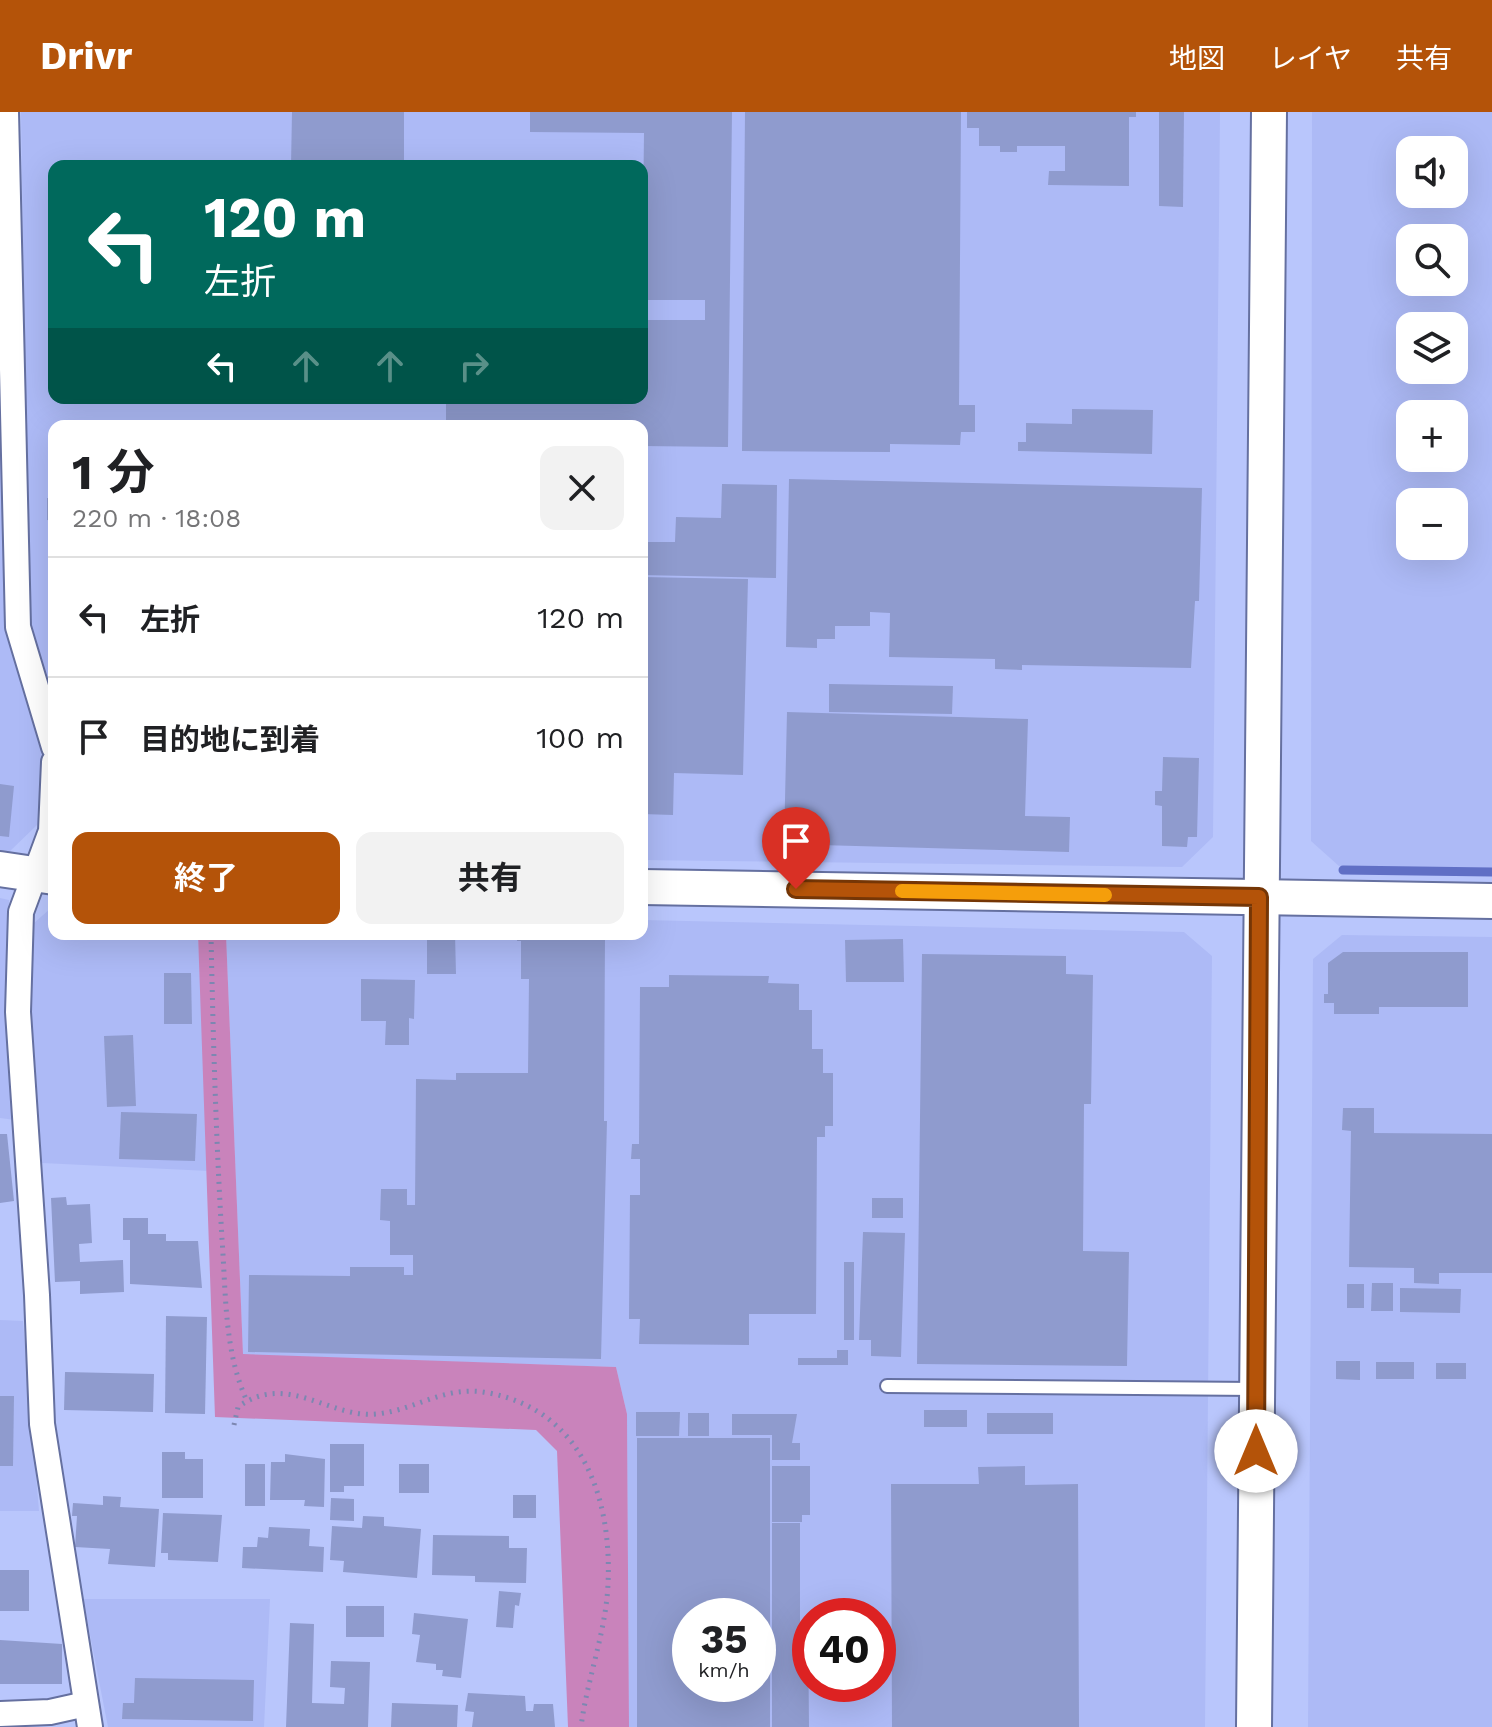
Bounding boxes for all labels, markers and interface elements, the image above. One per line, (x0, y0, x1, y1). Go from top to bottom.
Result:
text: Drivr (40, 34, 132, 78)
text: 地図 (1169, 42, 1225, 75)
text: レイヤ (1269, 42, 1352, 75)
text: 共有 (1396, 42, 1452, 75)
map controls (1396, 136, 1468, 560)
button: sound (1396, 136, 1468, 208)
text: 120 m (204, 185, 366, 251)
icon: left (72, 192, 176, 296)
button: search (1396, 224, 1468, 296)
text: 左折 (204, 261, 276, 303)
button: layers (1396, 312, 1468, 384)
icon: left (200, 344, 244, 388)
icon: ahead (284, 344, 328, 388)
icon: ahead (368, 344, 412, 388)
icon: right (452, 344, 496, 388)
button: + (1396, 400, 1468, 472)
text: 1 分 (72, 444, 154, 501)
button: close (540, 446, 624, 530)
button: − (1396, 488, 1468, 560)
text: 220 m · 18:08 (72, 503, 241, 533)
icon: left (72, 595, 116, 639)
text: 120 m (537, 600, 624, 635)
text: 左折 (140, 602, 200, 637)
icon: arrive (72, 715, 116, 759)
text: 100 m (536, 720, 624, 755)
text: 目的地に到着 (140, 722, 320, 757)
pin (762, 807, 830, 889)
icon: arrive (774, 819, 818, 863)
button: 終了 (72, 832, 340, 924)
button: 共有 (356, 832, 624, 924)
position arrow (1214, 1409, 1298, 1493)
speed limit sign: 40 (792, 1598, 896, 1702)
text: 35 (700, 1616, 748, 1663)
text: km/h (698, 1658, 750, 1682)

